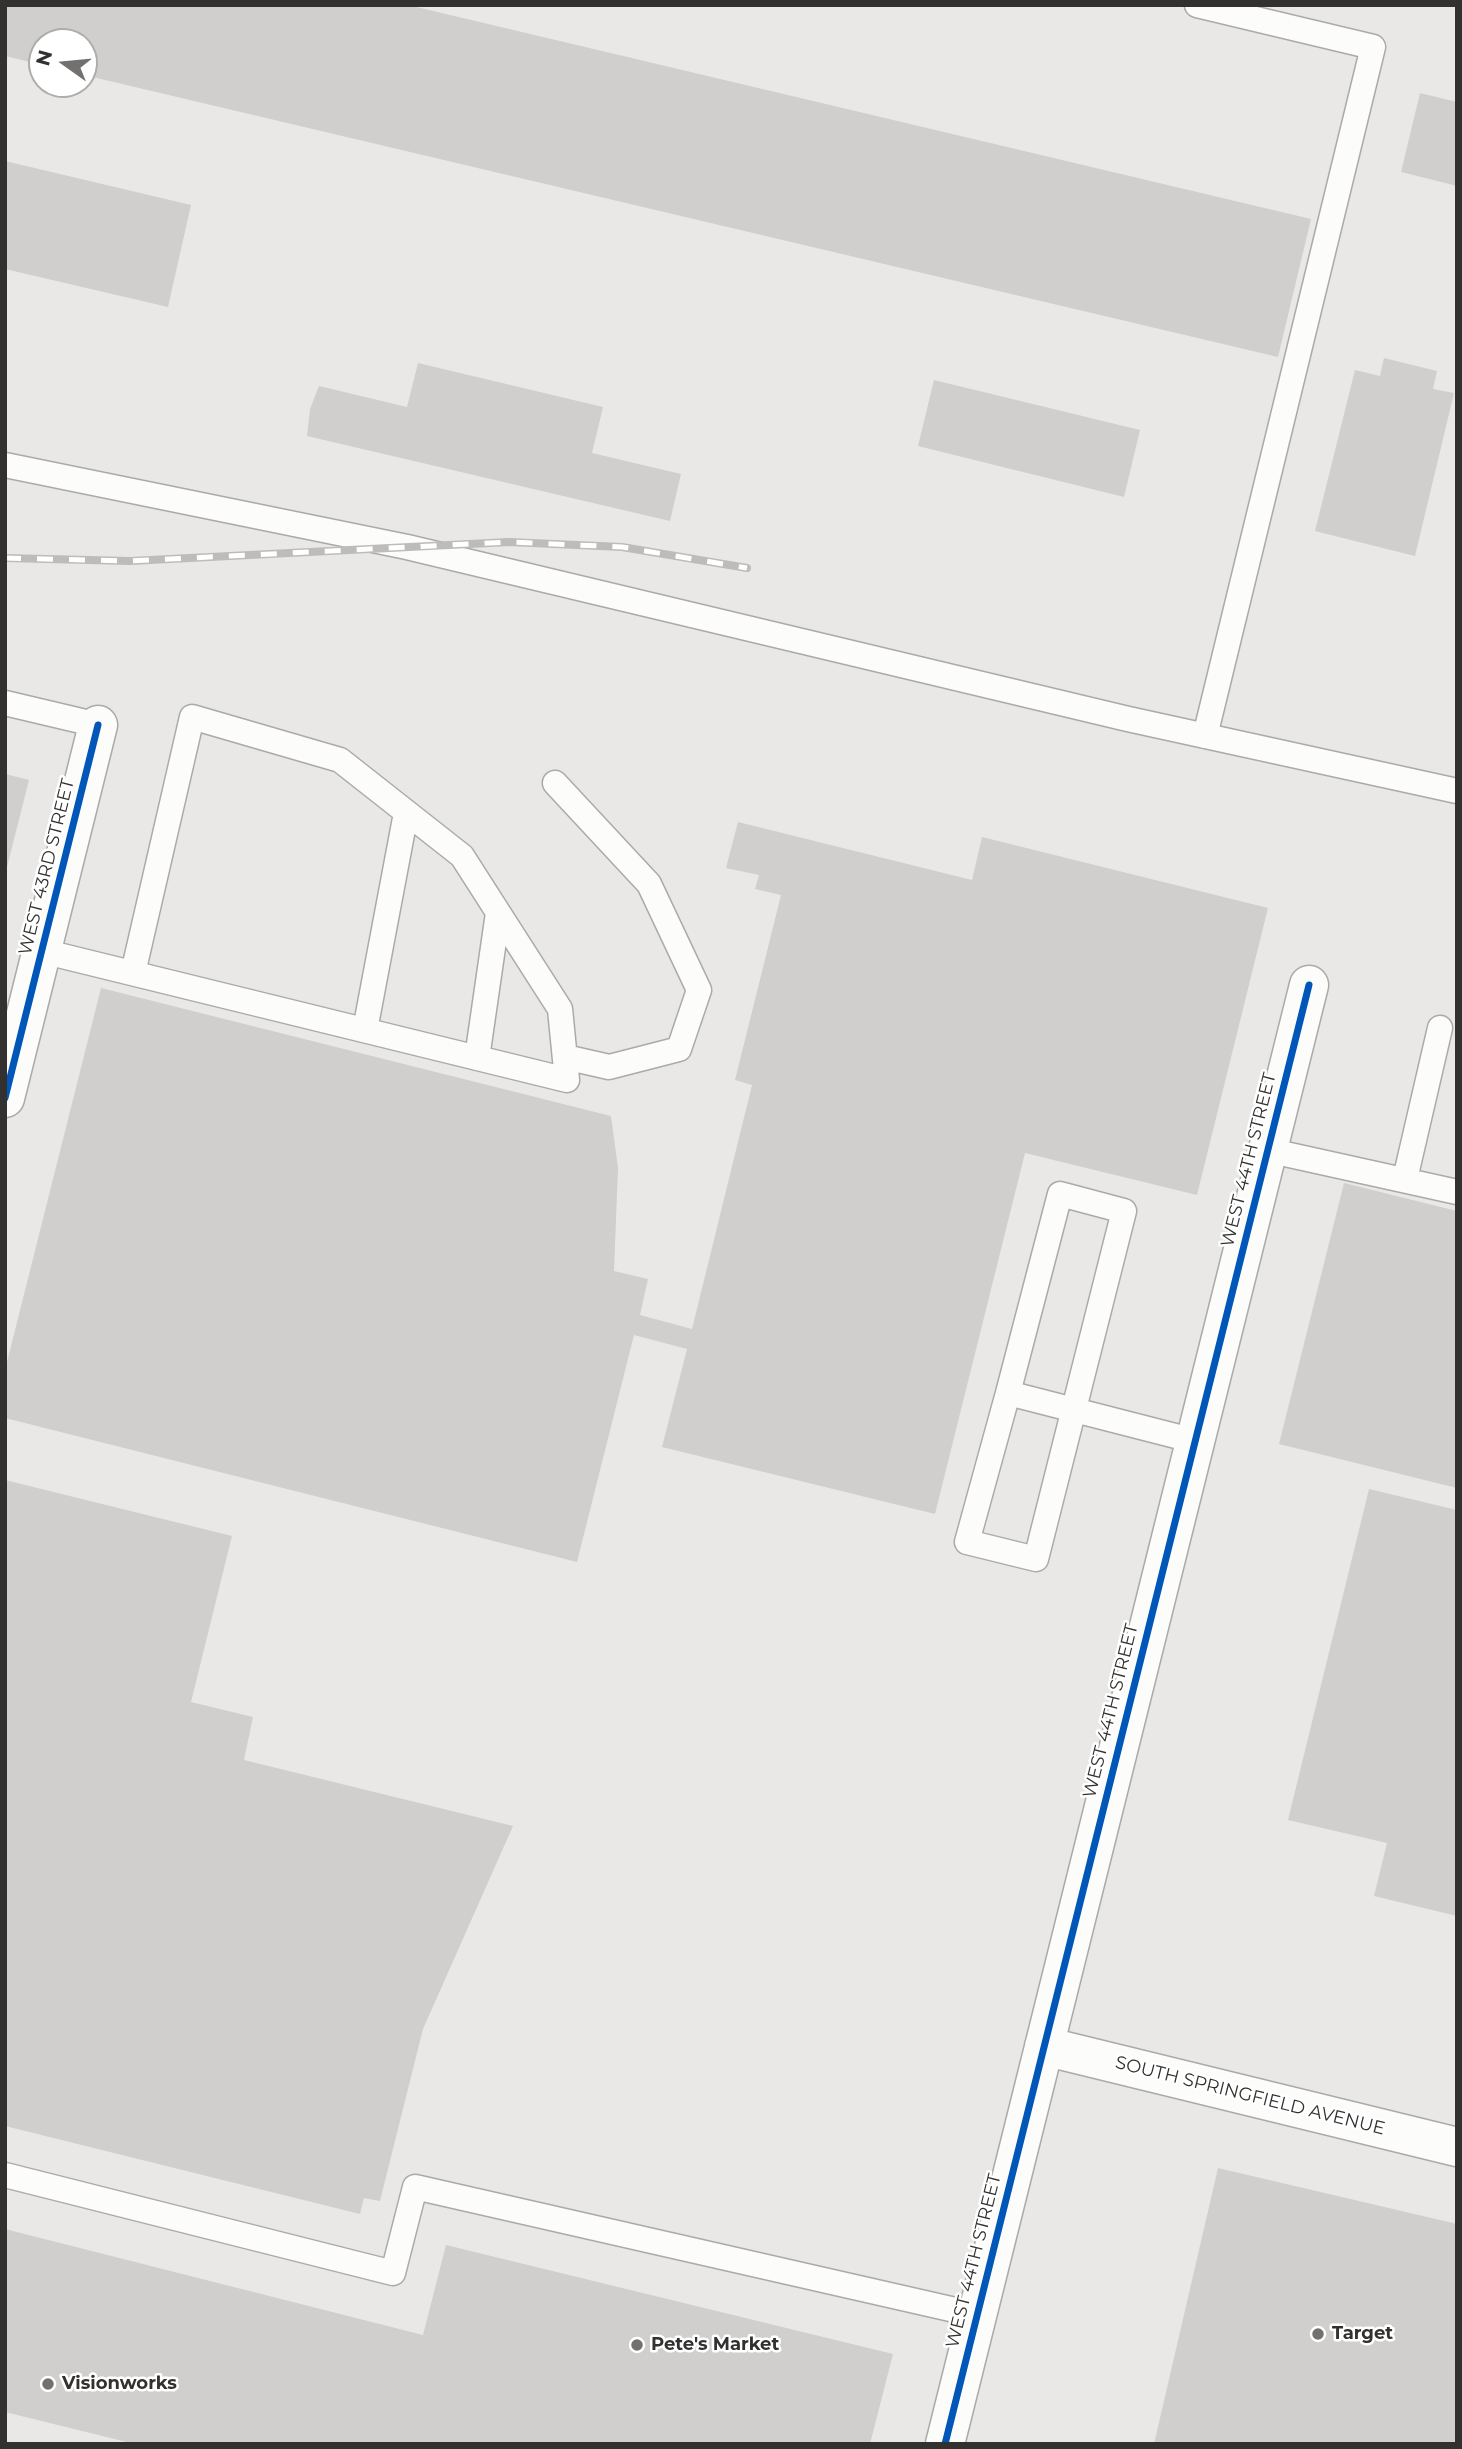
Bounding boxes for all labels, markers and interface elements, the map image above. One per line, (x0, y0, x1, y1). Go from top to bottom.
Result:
north arrow (28, 28, 98, 98)
text: N (31, 48, 57, 68)
street label: WEST 43RD STREET (15, 777, 79, 957)
street label: WEST 44TH STREET (1217, 1071, 1281, 1249)
street label: WEST 44TH STREET (1079, 1622, 1143, 1800)
street label: SOUTH SPRINGFIELD AVENUE (1113, 2052, 1387, 2140)
street label: WEST 44TH STREET (942, 2172, 1006, 2350)
place label: Target (1332, 2323, 1393, 2345)
marker: Target (1310, 2326, 1326, 2342)
place label: Pete's Market (651, 2334, 779, 2356)
marker: Pete's Market (629, 2337, 645, 2353)
place label: Visionworks (62, 2373, 177, 2395)
marker: Visionworks (40, 2376, 56, 2392)

